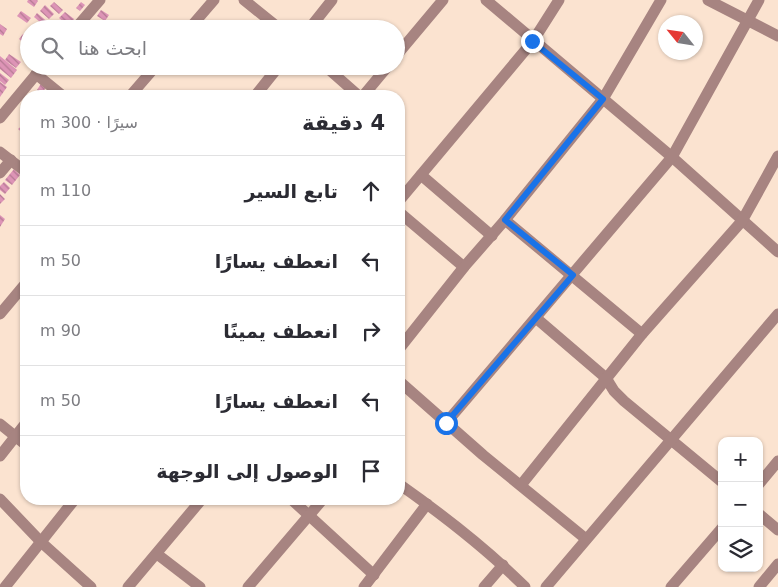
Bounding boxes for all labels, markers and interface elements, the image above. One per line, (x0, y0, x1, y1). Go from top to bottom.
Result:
north arrow (658, 15, 703, 60)
search box (20, 20, 405, 75)
route end (521, 30, 544, 53)
icon: search (38, 34, 66, 62)
text: ابحث هنا (78, 37, 147, 59)
text: 4 دقيقة (302, 111, 385, 135)
text: سيرًا · 300 m (40, 113, 138, 132)
icon: ahead (357, 177, 385, 205)
text: تابع السير (244, 180, 338, 202)
text: 110 m (40, 181, 91, 200)
icon: left (357, 247, 385, 275)
text: انعطف يسارًا (215, 250, 338, 272)
text: 50 m (40, 251, 81, 270)
icon: right (357, 317, 385, 345)
text: انعطف يمينًا (223, 320, 338, 342)
text: 90 m (40, 321, 81, 340)
icon: left (357, 387, 385, 415)
text: انعطف يسارًا (215, 390, 338, 412)
text: 50 m (40, 391, 81, 410)
route start (435, 412, 458, 435)
map controls (718, 437, 763, 572)
button: + (718, 437, 763, 482)
icon: arrive (357, 457, 385, 485)
text: الوصول إلى الوجهة (156, 460, 338, 482)
button: − (718, 482, 763, 527)
button: layers (718, 527, 763, 572)

